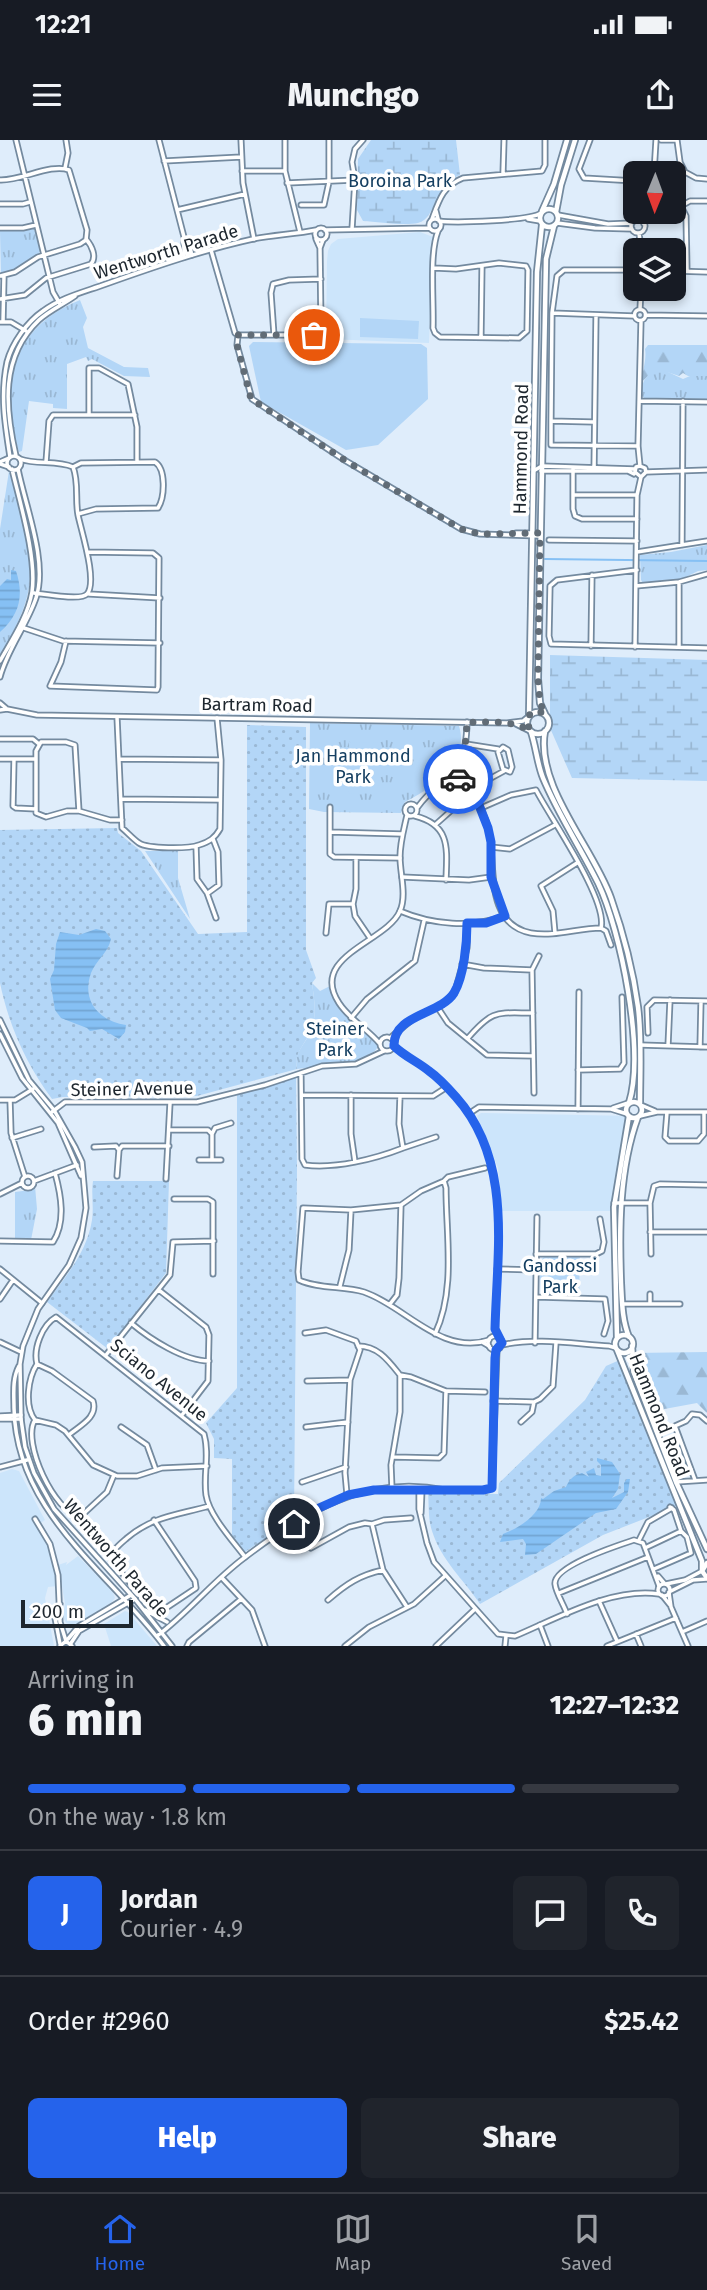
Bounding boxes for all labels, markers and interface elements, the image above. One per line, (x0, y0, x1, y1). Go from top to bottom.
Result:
text: 12:21 (35, 9, 92, 40)
icon: menu (28, 76, 66, 114)
text: Munchgo (288, 76, 419, 114)
icon: share (641, 76, 679, 114)
north arrow (623, 161, 686, 224)
map controls (623, 161, 686, 301)
park label: Boroina Park (348, 170, 453, 192)
street label: Wentworth Parade (91, 220, 241, 284)
button: layers (623, 238, 686, 301)
pin (284, 305, 344, 365)
icon: bag (295, 316, 333, 354)
street label: Hammond Road (509, 383, 533, 515)
street label: Bartram Road (201, 693, 313, 717)
courier (423, 744, 493, 814)
park label: Jan Hammond Park (295, 745, 411, 788)
icon: car (439, 760, 477, 798)
park label: Steiner Park (306, 1018, 364, 1061)
street label: Steiner Avenue (70, 1077, 194, 1101)
park label: Gandossi Park (523, 1255, 597, 1298)
street label: Sciano Avenue (106, 1334, 212, 1426)
street label: Hammond Road (624, 1350, 694, 1480)
street label: Wentworth Parade (59, 1494, 173, 1622)
pin (264, 1494, 324, 1554)
icon: home (275, 1505, 313, 1543)
scale bar (21, 1597, 133, 1629)
text: 200 m (32, 1600, 84, 1623)
text: Arriving in (28, 1666, 135, 1694)
text: 12:27–12:32 (550, 1690, 679, 1721)
text: 6 min (28, 1692, 143, 1747)
text: On the way · 1.8 km (28, 1803, 227, 1831)
button: chat (513, 1876, 587, 1950)
button: phone (605, 1876, 679, 1950)
text: Jordan (120, 1884, 198, 1915)
text: J (61, 1898, 69, 1929)
text: Courier · 4.9 (120, 1915, 243, 1943)
text: Order #2960 (28, 2006, 170, 2037)
text: $25.42 (604, 2006, 679, 2037)
button: Help (28, 2098, 347, 2178)
button: Share (361, 2098, 679, 2178)
tab: Home (94, 2210, 145, 2275)
tab: Map (334, 2210, 372, 2275)
tab: Saved (561, 2210, 612, 2275)

